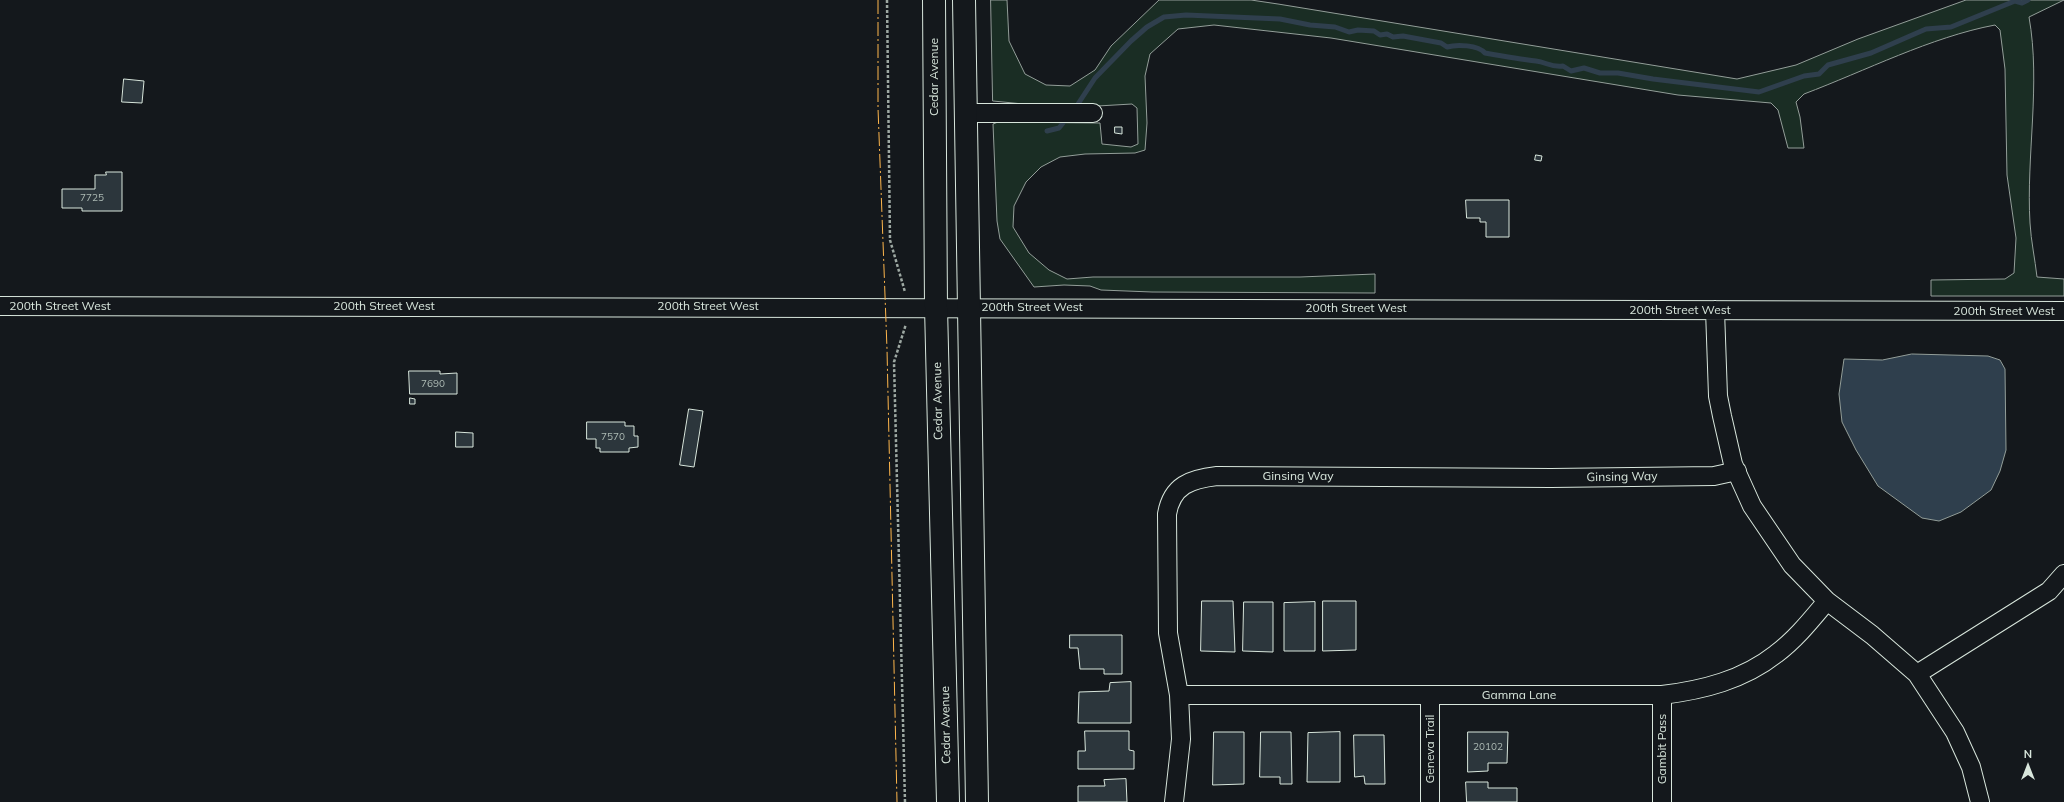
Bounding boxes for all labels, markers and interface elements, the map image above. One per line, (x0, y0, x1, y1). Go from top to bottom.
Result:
street label: Cedar Avenue (927, 38, 941, 116)
house number: 7725 (80, 192, 104, 204)
street label: 200th Street West (9, 299, 111, 313)
street label: 200th Street West (333, 299, 435, 313)
street label: 200th Street West (657, 299, 759, 313)
street label: 200th Street West (981, 300, 1083, 314)
street label: 200th Street West (1305, 301, 1407, 315)
street label: 200th Street West (1629, 303, 1731, 317)
street label: 200th Street West (1953, 304, 2055, 318)
street label: Cedar Avenue (930, 362, 946, 440)
house number: 7690 (421, 378, 445, 390)
house number: 7570 (601, 431, 625, 443)
street label: Ginsing Way (1262, 469, 1334, 483)
street label: Ginsing Way (1586, 469, 1658, 485)
street label: Cedar Avenue (938, 686, 954, 764)
street label: Gamma Lane (1482, 688, 1556, 702)
street label: Gambit Pass (1655, 714, 1669, 784)
street label: Geneva Trail (1423, 715, 1437, 783)
house number: 20102 (1473, 741, 1503, 753)
north arrow (2008, 746, 2048, 786)
text: N (2024, 747, 2032, 761)

